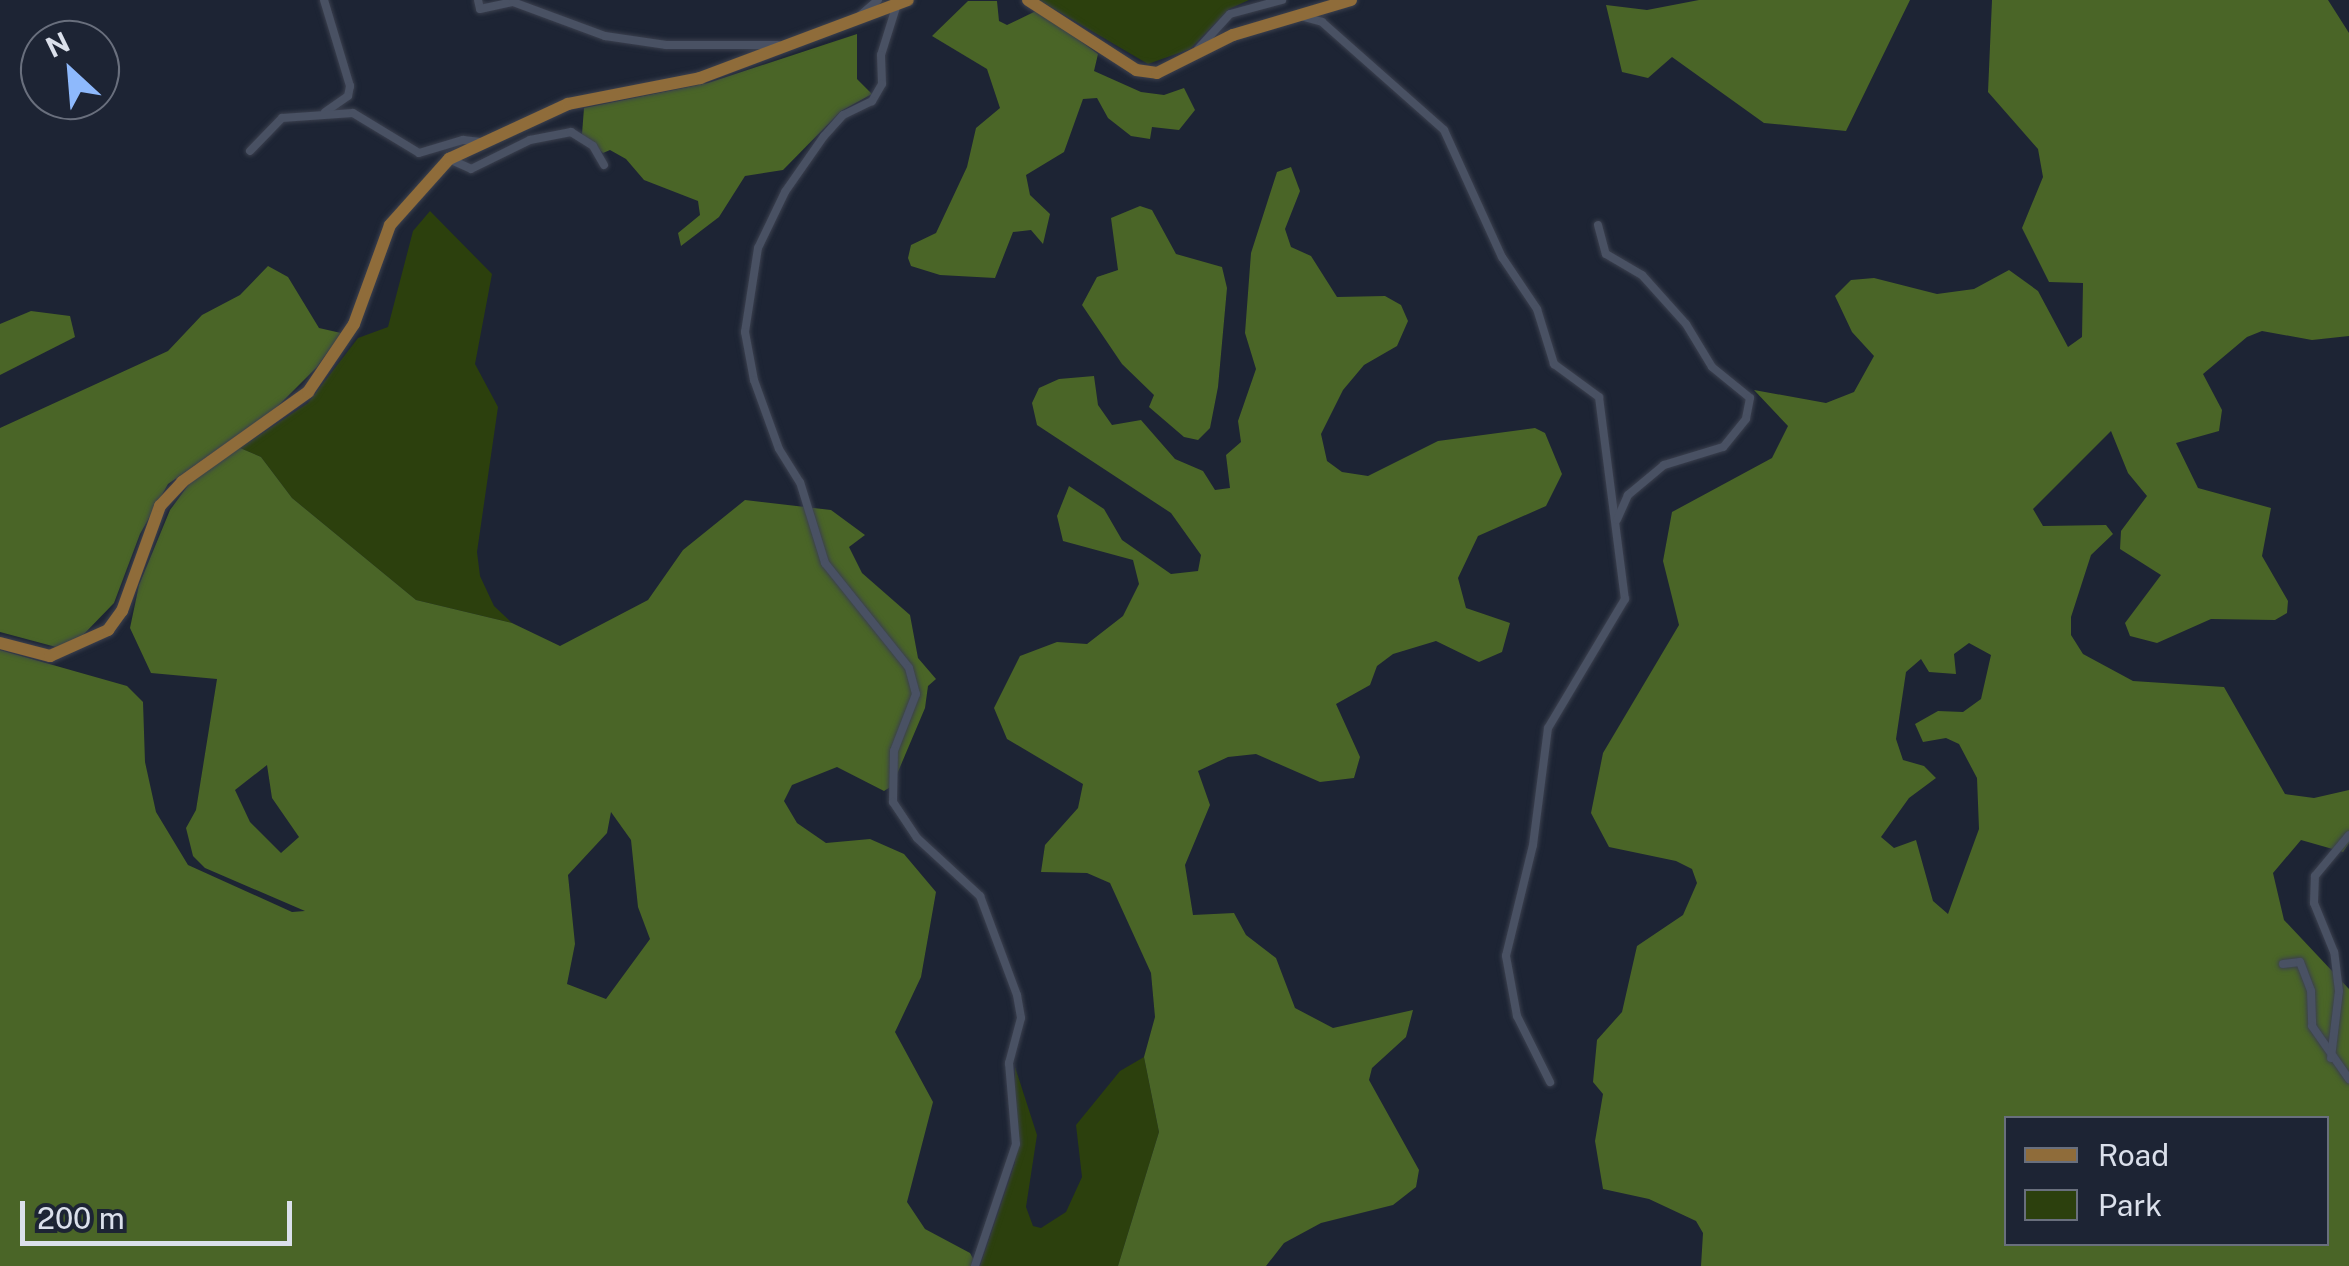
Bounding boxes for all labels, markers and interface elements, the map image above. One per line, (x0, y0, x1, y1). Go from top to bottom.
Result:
north arrow (20, 20, 120, 120)
text: N (40, 25, 75, 64)
legend (2004, 1116, 2329, 1246)
text: Road (2098, 1137, 2169, 1173)
scale bar (25, 1181, 298, 1243)
text: Park (2098, 1187, 2162, 1223)
text: 200 m (37, 1200, 125, 1236)

